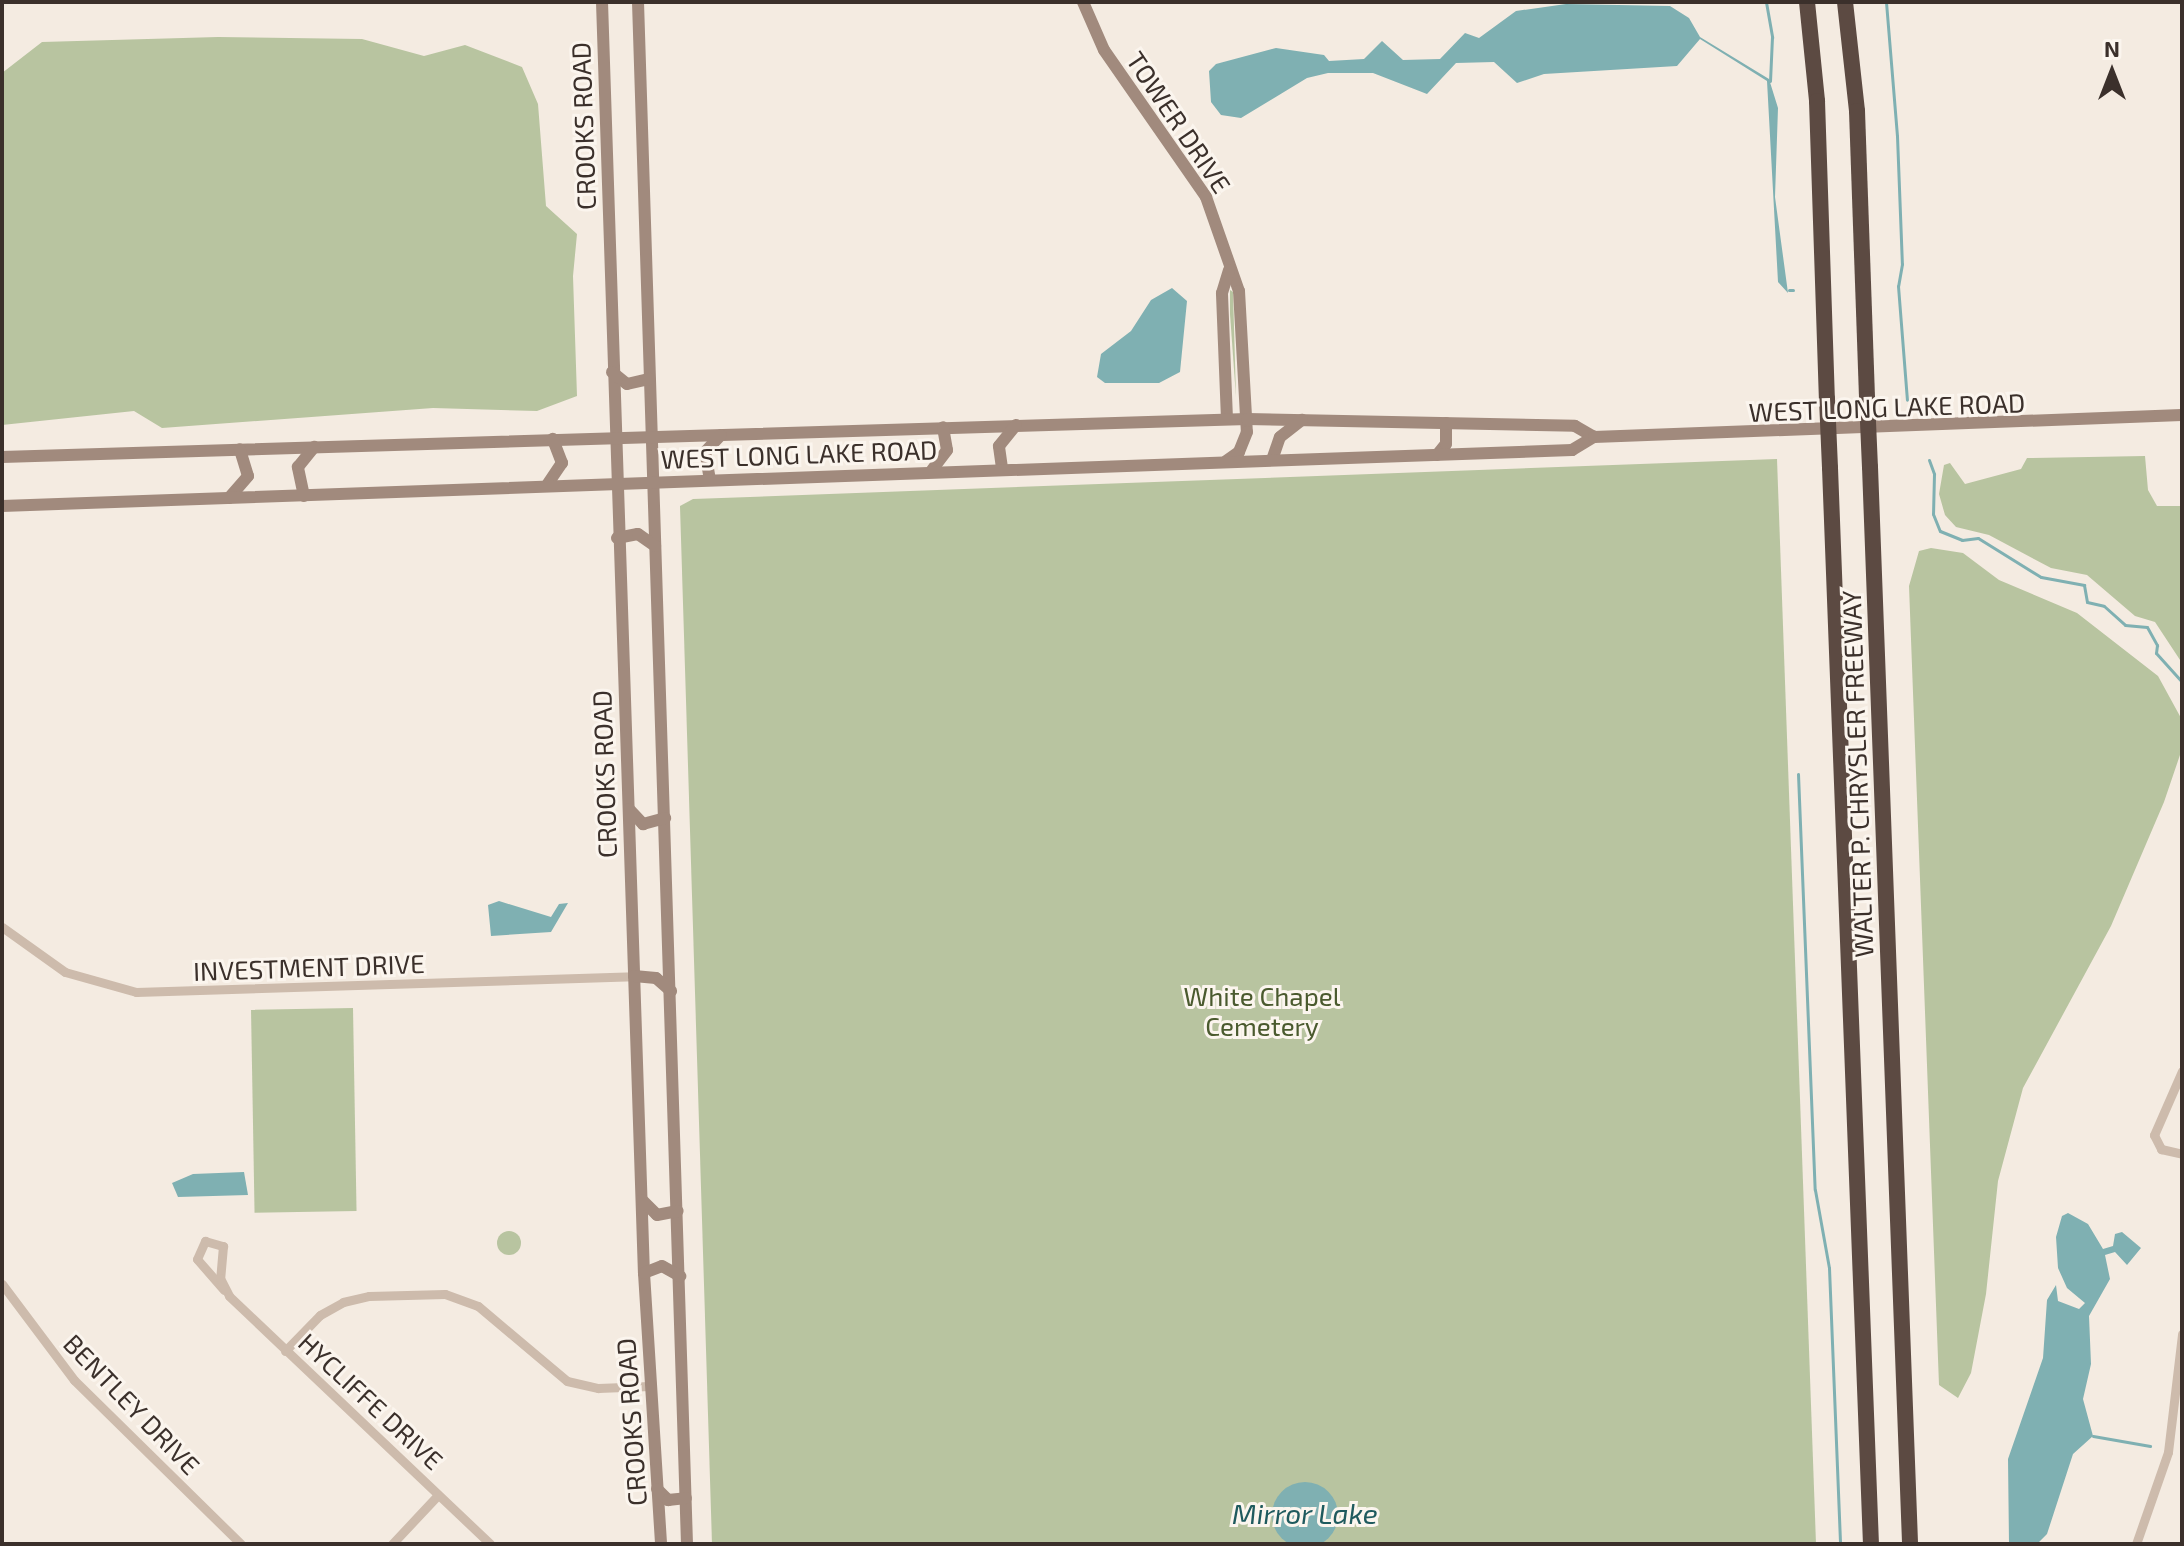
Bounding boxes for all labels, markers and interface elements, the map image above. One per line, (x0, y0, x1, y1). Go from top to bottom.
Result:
north arrow (2072, 32, 2152, 112)
text: N (2104, 35, 2120, 61)
street label: CROOKS ROAD (564, 41, 602, 211)
street label: TOWER DRIVE (1120, 45, 1238, 199)
street label: WEST LONG LAKE ROAD (1748, 387, 2026, 427)
street label: WEST LONG LAKE ROAD (660, 434, 938, 474)
street label: WALTER P. CHRYSLER FREEWAY (1835, 590, 1879, 958)
street label: CROOKS ROAD (585, 689, 623, 859)
street label: INVESTMENT DRIVE (192, 947, 426, 987)
park label: White Chapel Cemetery (1184, 980, 1340, 1042)
street label: HYCLIFFE DRIVE (292, 1326, 450, 1476)
street label: BENTLEY DRIVE (57, 1327, 207, 1481)
street label: CROOKS ROAD (610, 1337, 652, 1507)
water label: Mirror Lake (1232, 1496, 1378, 1530)

